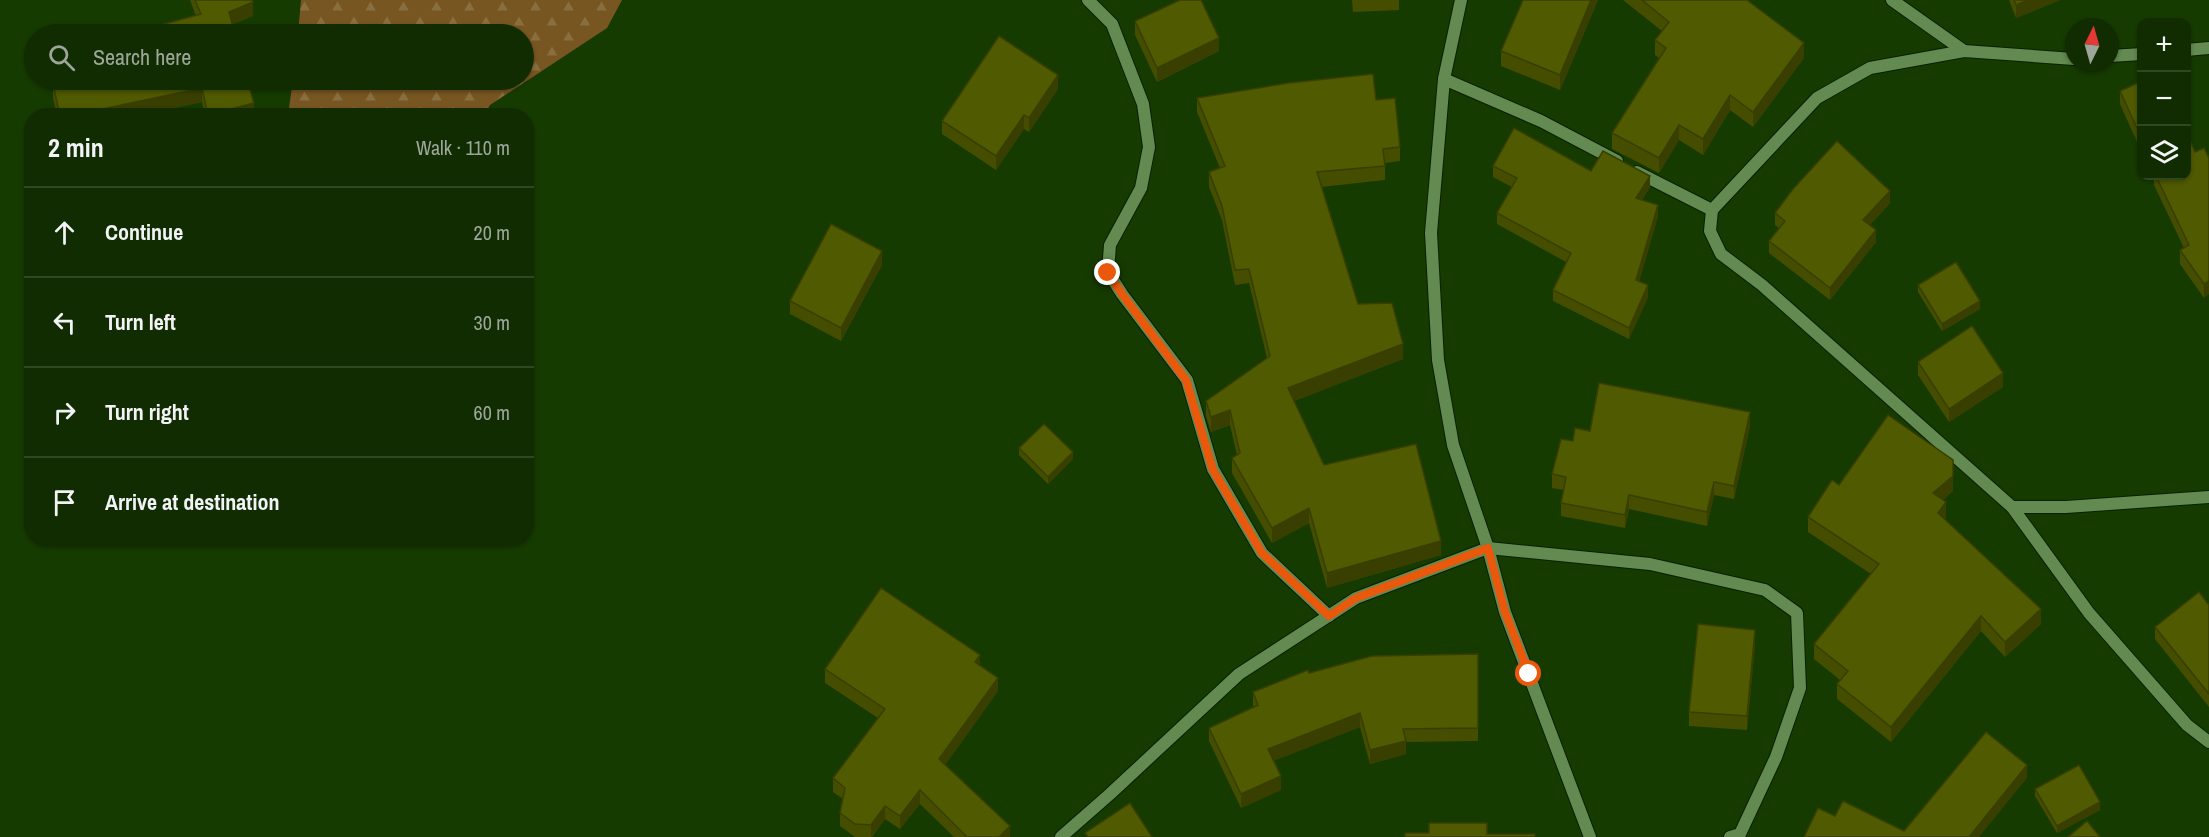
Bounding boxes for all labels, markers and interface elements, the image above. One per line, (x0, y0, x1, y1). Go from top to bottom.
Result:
north arrow (2065, 18, 2119, 72)
map controls (2137, 18, 2191, 180)
button: + (2137, 18, 2191, 72)
search box (24, 24, 534, 90)
icon: search (45, 41, 78, 74)
text: Search here (93, 42, 191, 72)
button: − (2137, 72, 2191, 126)
button: layers (2137, 126, 2191, 180)
text: 2 min (48, 130, 104, 165)
text: Walk · 110 m (416, 134, 510, 161)
icon: ahead (48, 216, 81, 249)
text: Continue (105, 217, 183, 247)
text: 20 m (474, 219, 510, 246)
route end (1094, 259, 1120, 285)
icon: left (48, 306, 81, 339)
text: Turn left (105, 307, 176, 337)
text: 30 m (474, 309, 510, 336)
icon: right (48, 396, 81, 429)
text: Turn right (105, 397, 189, 427)
text: 60 m (474, 399, 510, 426)
icon: arrive (48, 486, 81, 519)
text: Arrive at destination (105, 487, 279, 517)
route start (1515, 660, 1541, 686)

